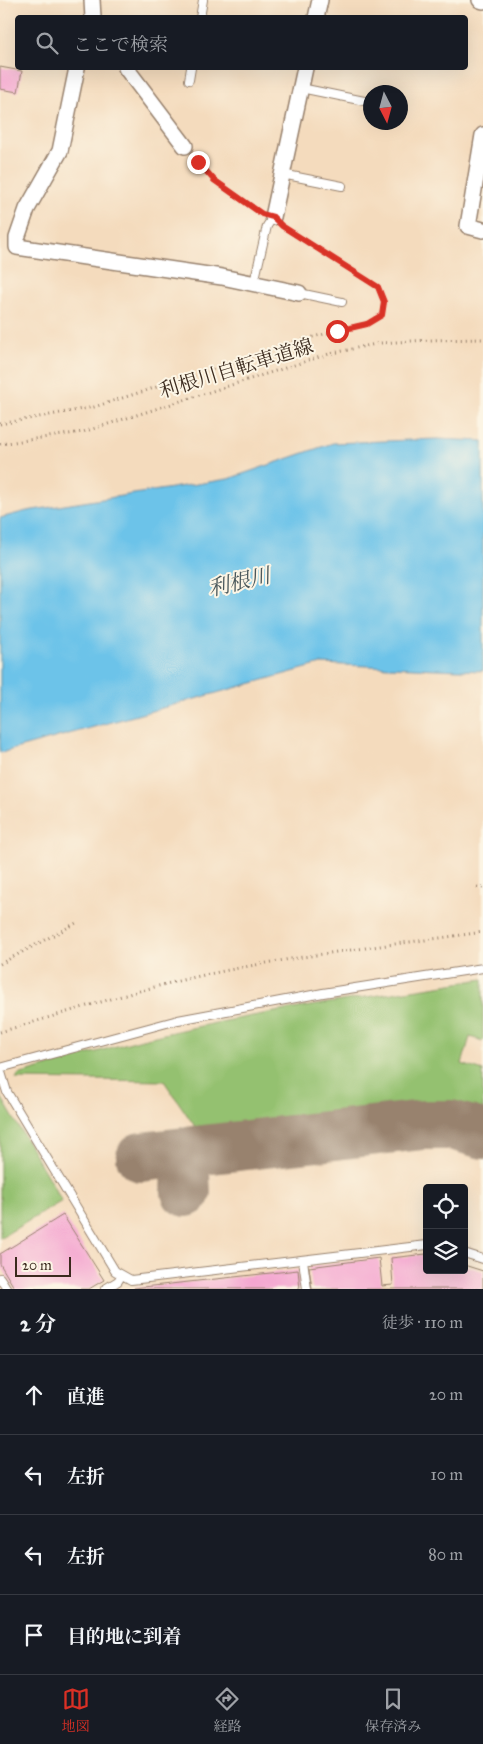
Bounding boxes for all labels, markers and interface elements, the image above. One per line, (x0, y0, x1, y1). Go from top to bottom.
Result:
search box (15, 15, 468, 70)
icon: search (33, 29, 61, 57)
text: ここで検索 (73, 33, 168, 56)
north arrow (363, 85, 408, 130)
route end (187, 151, 210, 174)
route start (326, 320, 349, 343)
street label: 利根川自転車道線 (156, 333, 316, 403)
water label: 利根川 (205, 562, 275, 602)
map controls (423, 1184, 468, 1274)
button: locate (423, 1184, 468, 1229)
button: layers (423, 1229, 468, 1274)
scale bar (15, 1254, 71, 1277)
text: 20 m (22, 1257, 52, 1274)
text: 2 分 (20, 1311, 56, 1337)
text: 徒歩 · 110 m (382, 1313, 463, 1332)
icon: ahead (20, 1381, 48, 1409)
text: 直進 (67, 1385, 105, 1408)
text: 20 m (429, 1385, 463, 1404)
icon: left (20, 1461, 48, 1489)
text: 左折 (67, 1465, 105, 1488)
text: 10 m (431, 1465, 463, 1484)
icon: left (20, 1541, 48, 1569)
text: 左折 (67, 1545, 105, 1568)
text: 80 m (428, 1545, 463, 1564)
icon: arrive (20, 1621, 48, 1649)
text: 目的地に到着 (67, 1625, 181, 1648)
tab: 地図 (62, 1685, 90, 1735)
tab: 経路 (213, 1685, 241, 1735)
tab: 保存済み (365, 1685, 421, 1735)

